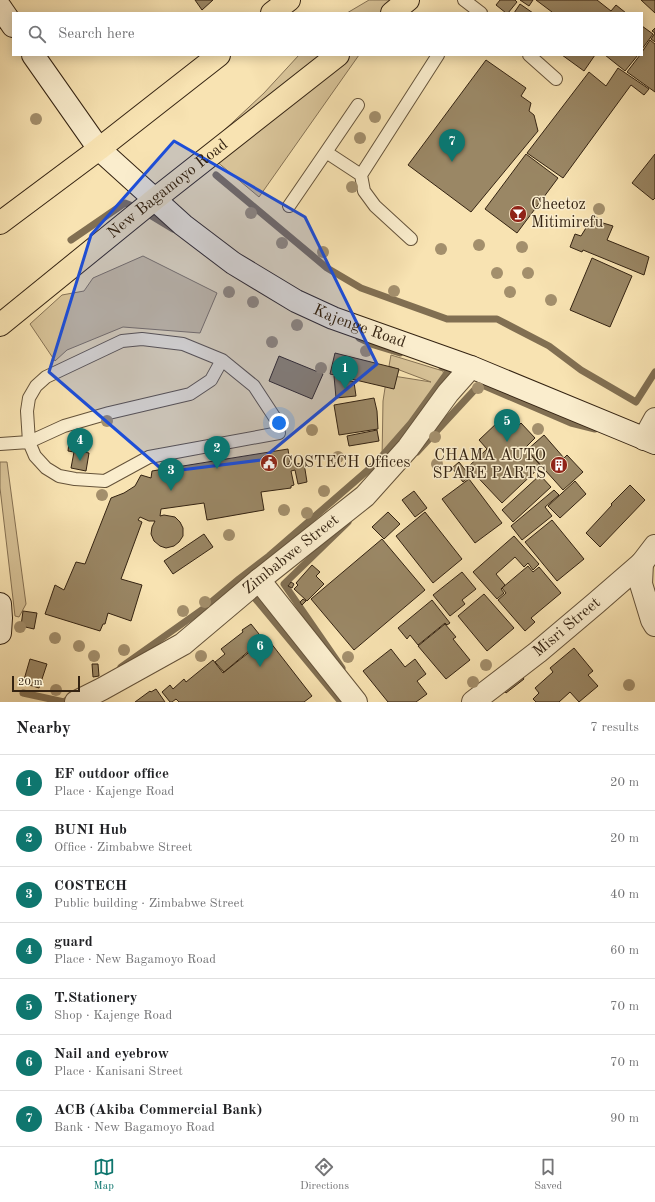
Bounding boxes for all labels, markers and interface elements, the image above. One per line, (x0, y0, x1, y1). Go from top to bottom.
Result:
search box (12, 12, 643, 56)
icon: search (26, 23, 48, 45)
text: Search here (58, 27, 135, 42)
pin: 7 (439, 129, 465, 162)
street label: New Bagamoyo Road (105, 137, 231, 242)
place label: Cheetoz Mitimirefu (531, 197, 604, 231)
bar icon: Cheetoz Mitimirefu (508, 204, 528, 224)
street label: Kajenge Road (311, 302, 408, 351)
pin: 1 (332, 356, 358, 389)
pin: 5 (494, 409, 520, 442)
your location (269, 413, 289, 433)
pin: 4 (67, 428, 93, 461)
pin: 2 (204, 436, 230, 469)
place label: CHAMA AUTO SPARE PARTS (432, 448, 546, 482)
public building icon: COSTECH Offices (259, 453, 279, 473)
place label: COSTECH Offices (282, 455, 410, 471)
building icon: CHAMA AUTO SPARE PARTS (549, 455, 569, 475)
pin: 3 (158, 458, 184, 491)
street label: Zimbabwe Street (240, 512, 342, 598)
street label: Misri Street (530, 595, 604, 660)
pin: 6 (247, 634, 273, 667)
scale bar (12, 674, 80, 693)
text: 20 m (18, 677, 43, 688)
text: Nearby (16, 720, 71, 737)
text: 7 results (590, 721, 639, 734)
text: EF outdoor office (54, 767, 169, 782)
text: 1 (25, 776, 33, 789)
text: 20 m (610, 776, 639, 789)
text: Place · Kajenge Road (54, 785, 174, 798)
text: BUNI Hub (54, 823, 127, 838)
text: 2 (25, 832, 33, 845)
text: 20 m (610, 832, 639, 845)
text: Office · Zimbabwe Street (54, 841, 192, 854)
text: COSTECH (54, 879, 127, 894)
text: 3 (25, 888, 33, 901)
text: 40 m (610, 888, 639, 901)
text: Public building · Zimbabwe Street (54, 897, 244, 910)
text: guard (54, 935, 93, 950)
text: 4 (25, 944, 33, 957)
text: 60 m (610, 944, 639, 957)
text: Place · New Bagamoyo Road (54, 953, 216, 966)
text: T.Stationery (54, 991, 138, 1006)
text: 5 (25, 1000, 33, 1013)
text: 70 m (610, 1000, 639, 1013)
text: Shop · Kajenge Road (54, 1009, 172, 1022)
text: Nail and eyebrow (54, 1047, 169, 1062)
text: 6 (25, 1056, 33, 1069)
text: 70 m (610, 1056, 639, 1069)
text: Place · Kanisani Street (54, 1065, 183, 1078)
text: ACB (Akiba Commercial Bank) (54, 1103, 262, 1118)
text: 7 (25, 1112, 33, 1125)
text: 90 m (610, 1112, 639, 1125)
text: Bank · New Bagamoyo Road (54, 1121, 215, 1134)
tab: Map (93, 1156, 115, 1194)
tab: Directions (300, 1156, 349, 1194)
tab: Saved (534, 1156, 562, 1194)

